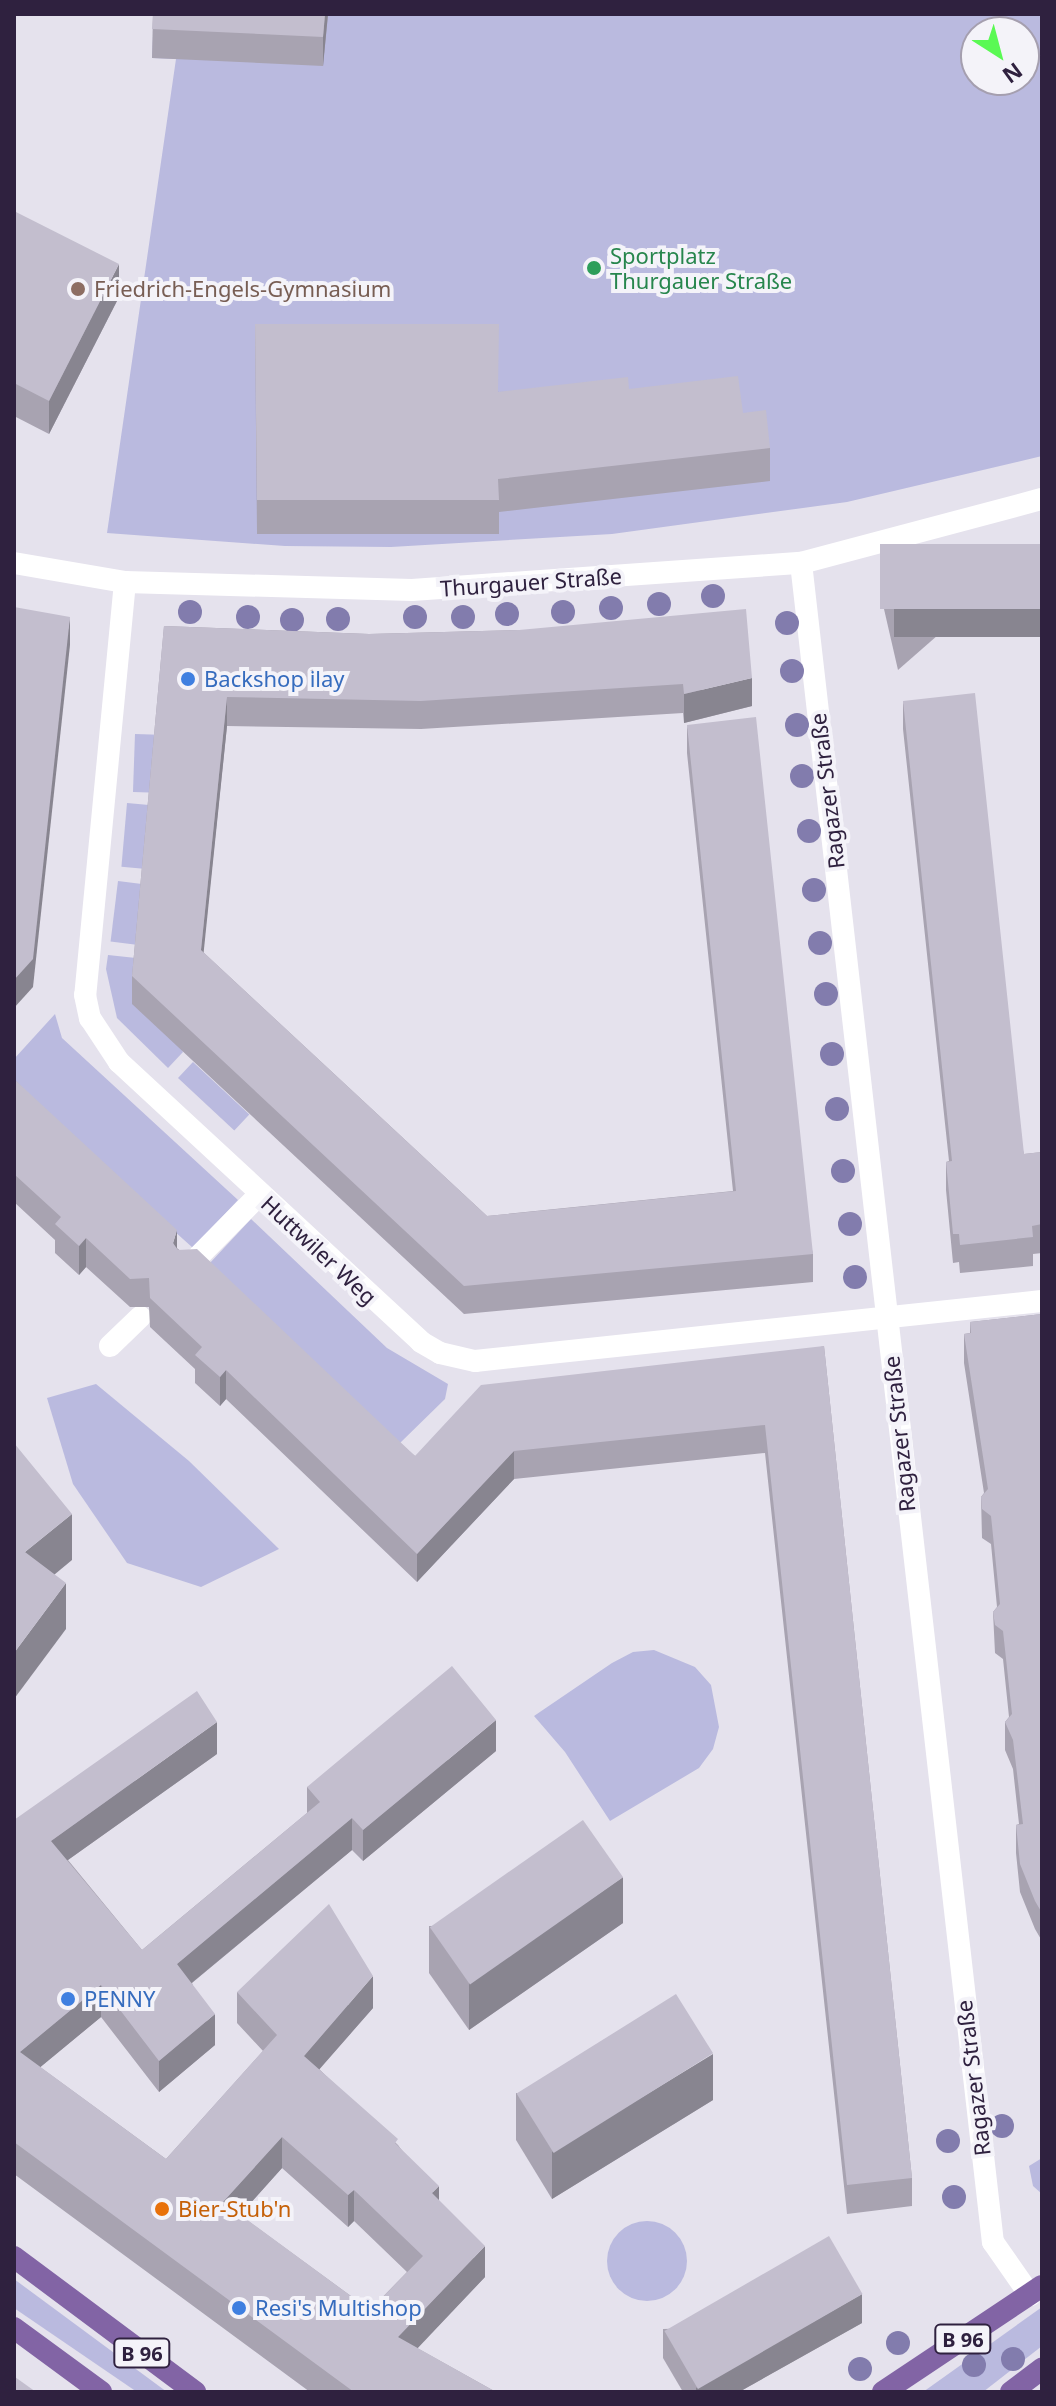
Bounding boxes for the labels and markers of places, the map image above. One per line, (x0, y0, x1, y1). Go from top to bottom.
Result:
place label: Sportplatz Thurgauer Straße (610, 242, 792, 294)
marker: Sportplatz Thurgauer Straße (585, 259, 603, 277)
place label: Friedrich-Engels-Gymnasium (94, 276, 391, 302)
marker: Friedrich-Engels-Gymnasium (69, 280, 87, 298)
place label: Backshop ilay (204, 666, 345, 692)
marker: Backshop ilay (179, 670, 197, 688)
place label: PENNY (84, 1986, 155, 2012)
marker: PENNY (59, 1990, 77, 2008)
place label: Bier-Stub'n (178, 2196, 291, 2222)
marker: Bier-Stub'n (153, 2200, 171, 2218)
place label: Resi's Multishop (255, 2295, 422, 2321)
marker: Resi's Multishop (230, 2299, 248, 2317)

